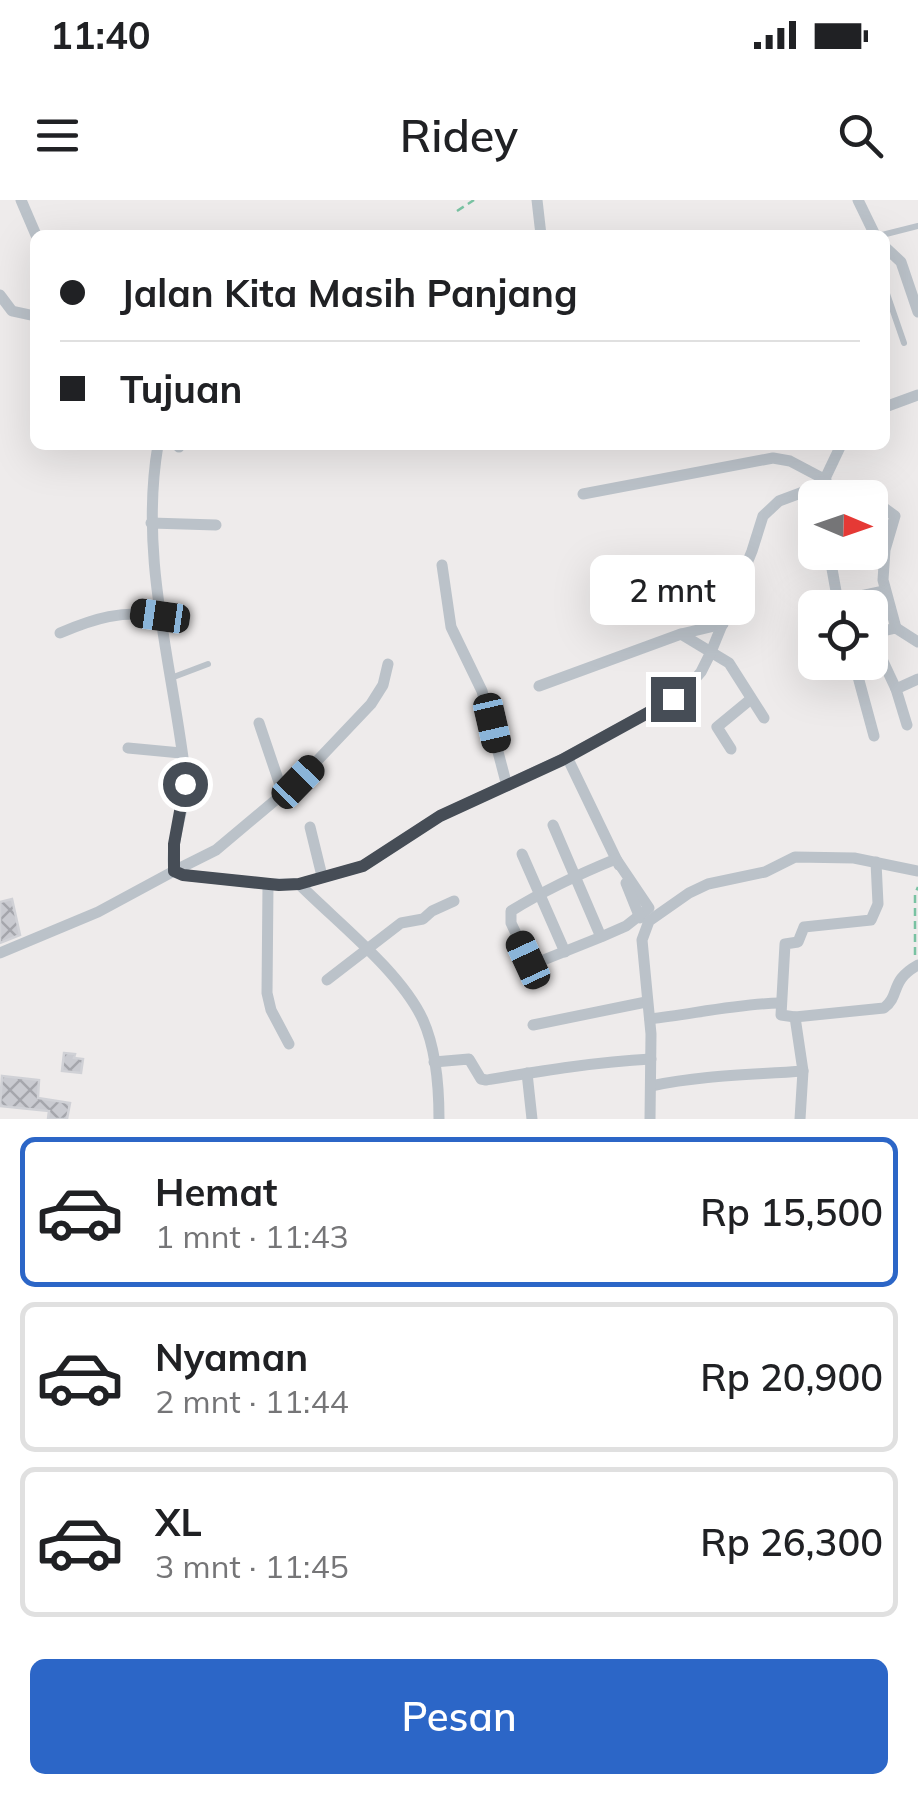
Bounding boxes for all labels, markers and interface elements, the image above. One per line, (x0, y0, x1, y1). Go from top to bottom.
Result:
text: 11:40 (50, 11, 151, 59)
text: Ridey (400, 107, 518, 163)
icon: menu (30, 108, 85, 163)
icon: search (833, 108, 888, 163)
text: Jalan Kita Masih Panjang (120, 269, 578, 317)
text: Tujuan (120, 365, 242, 413)
north arrow (798, 480, 888, 570)
map controls (798, 480, 888, 680)
callout: 2 mnt (590, 554, 756, 624)
text: 2 mnt (629, 570, 716, 610)
button: locate (798, 590, 888, 680)
car (128, 597, 192, 635)
route end (651, 677, 696, 722)
car (471, 690, 513, 756)
car (266, 750, 330, 814)
route start (163, 762, 208, 807)
car (502, 926, 554, 994)
icon: car (35, 1167, 125, 1257)
text: Hemat (155, 1168, 277, 1216)
text: Rp 15,500 (700, 1188, 883, 1236)
text: 1 mnt · 11:43 (155, 1216, 349, 1256)
icon: car (35, 1332, 125, 1422)
text: Nyaman (155, 1333, 308, 1381)
text: Rp 20,900 (700, 1353, 883, 1401)
text: 2 mnt · 11:44 (155, 1381, 349, 1421)
icon: car (35, 1497, 125, 1587)
text: XL (155, 1498, 202, 1546)
text: Rp 26,300 (700, 1518, 883, 1566)
text: 3 mnt · 11:45 (155, 1546, 349, 1586)
button: Pesan (30, 1659, 888, 1774)

